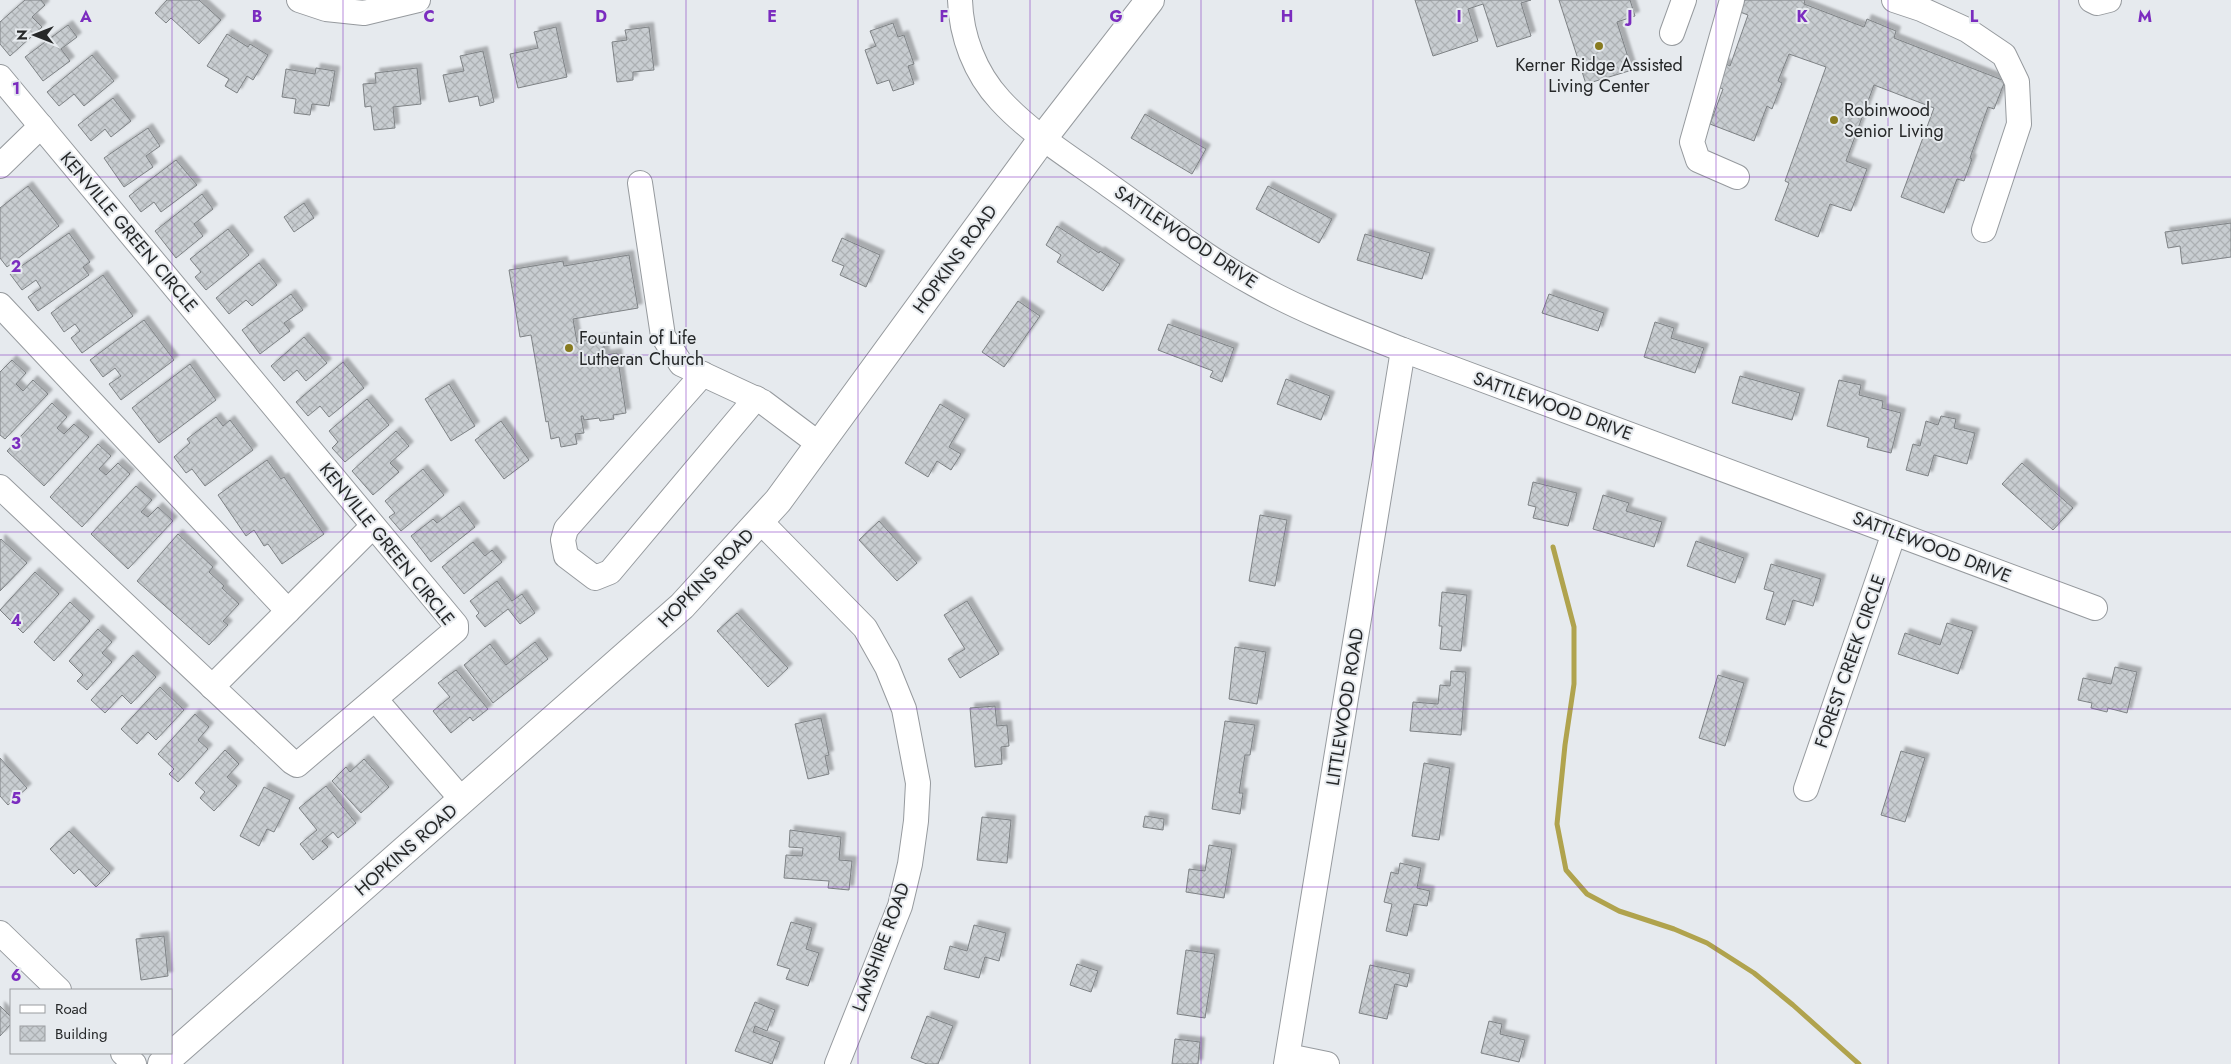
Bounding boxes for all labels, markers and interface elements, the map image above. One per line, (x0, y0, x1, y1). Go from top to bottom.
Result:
text: A (79, 5, 92, 28)
text: B (252, 5, 262, 28)
text: C (423, 5, 435, 28)
text: D (595, 5, 607, 28)
text: E (767, 5, 777, 28)
text: F (940, 5, 948, 28)
text: G (1109, 5, 1123, 28)
text: H (1281, 5, 1293, 28)
text: I (1456, 5, 1462, 28)
text: J (1624, 5, 1633, 28)
text: K (1796, 5, 1808, 28)
text: L (1970, 5, 1979, 28)
text: M (2138, 5, 2152, 28)
north arrow (10, 10, 60, 60)
text: N (12, 29, 32, 41)
marker: Kerner Ridge Assisted Living Center (1593, 40, 1605, 52)
place label: Kerner Ridge Assisted Living Center (1515, 52, 1683, 99)
text: 1 (12, 77, 20, 100)
place label: Robinwood Senior Living (1844, 97, 1944, 144)
marker: Robinwood Senior Living (1828, 114, 1840, 126)
street label: KENVILLE GREEN CIRCLE (54, 146, 204, 318)
street label: SATTLEWOOD DRIVE (1109, 179, 1263, 295)
street label: HOPKINS ROAD (907, 199, 1003, 319)
text: 2 (11, 255, 21, 278)
place label: Fountain of Life Lutheran Church (579, 325, 704, 372)
marker: Fountain of Life Lutheran Church (563, 342, 575, 354)
street label: SATTLEWOOD DRIVE (1470, 365, 1636, 447)
text: 3 (11, 432, 21, 455)
street label: KENVILLE GREEN CIRCLE (313, 457, 461, 631)
street label: SATTLEWOOD DRIVE (1849, 505, 2015, 589)
street label: HOPKINS ROAD (652, 523, 760, 633)
street label: FOREST CREEK CIRCLE (1808, 571, 1892, 751)
text: 4 (10, 609, 22, 632)
street label: LITTLEWOOD ROAD (1320, 626, 1370, 788)
text: 5 (11, 787, 21, 810)
street label: HOPKINS ROAD (349, 798, 463, 902)
street label: LAMSHIRE ROAD (846, 879, 916, 1015)
text: 6 (11, 964, 21, 987)
legend (10, 989, 172, 1054)
text: Road (55, 998, 87, 1020)
text: Building (55, 1023, 107, 1045)

